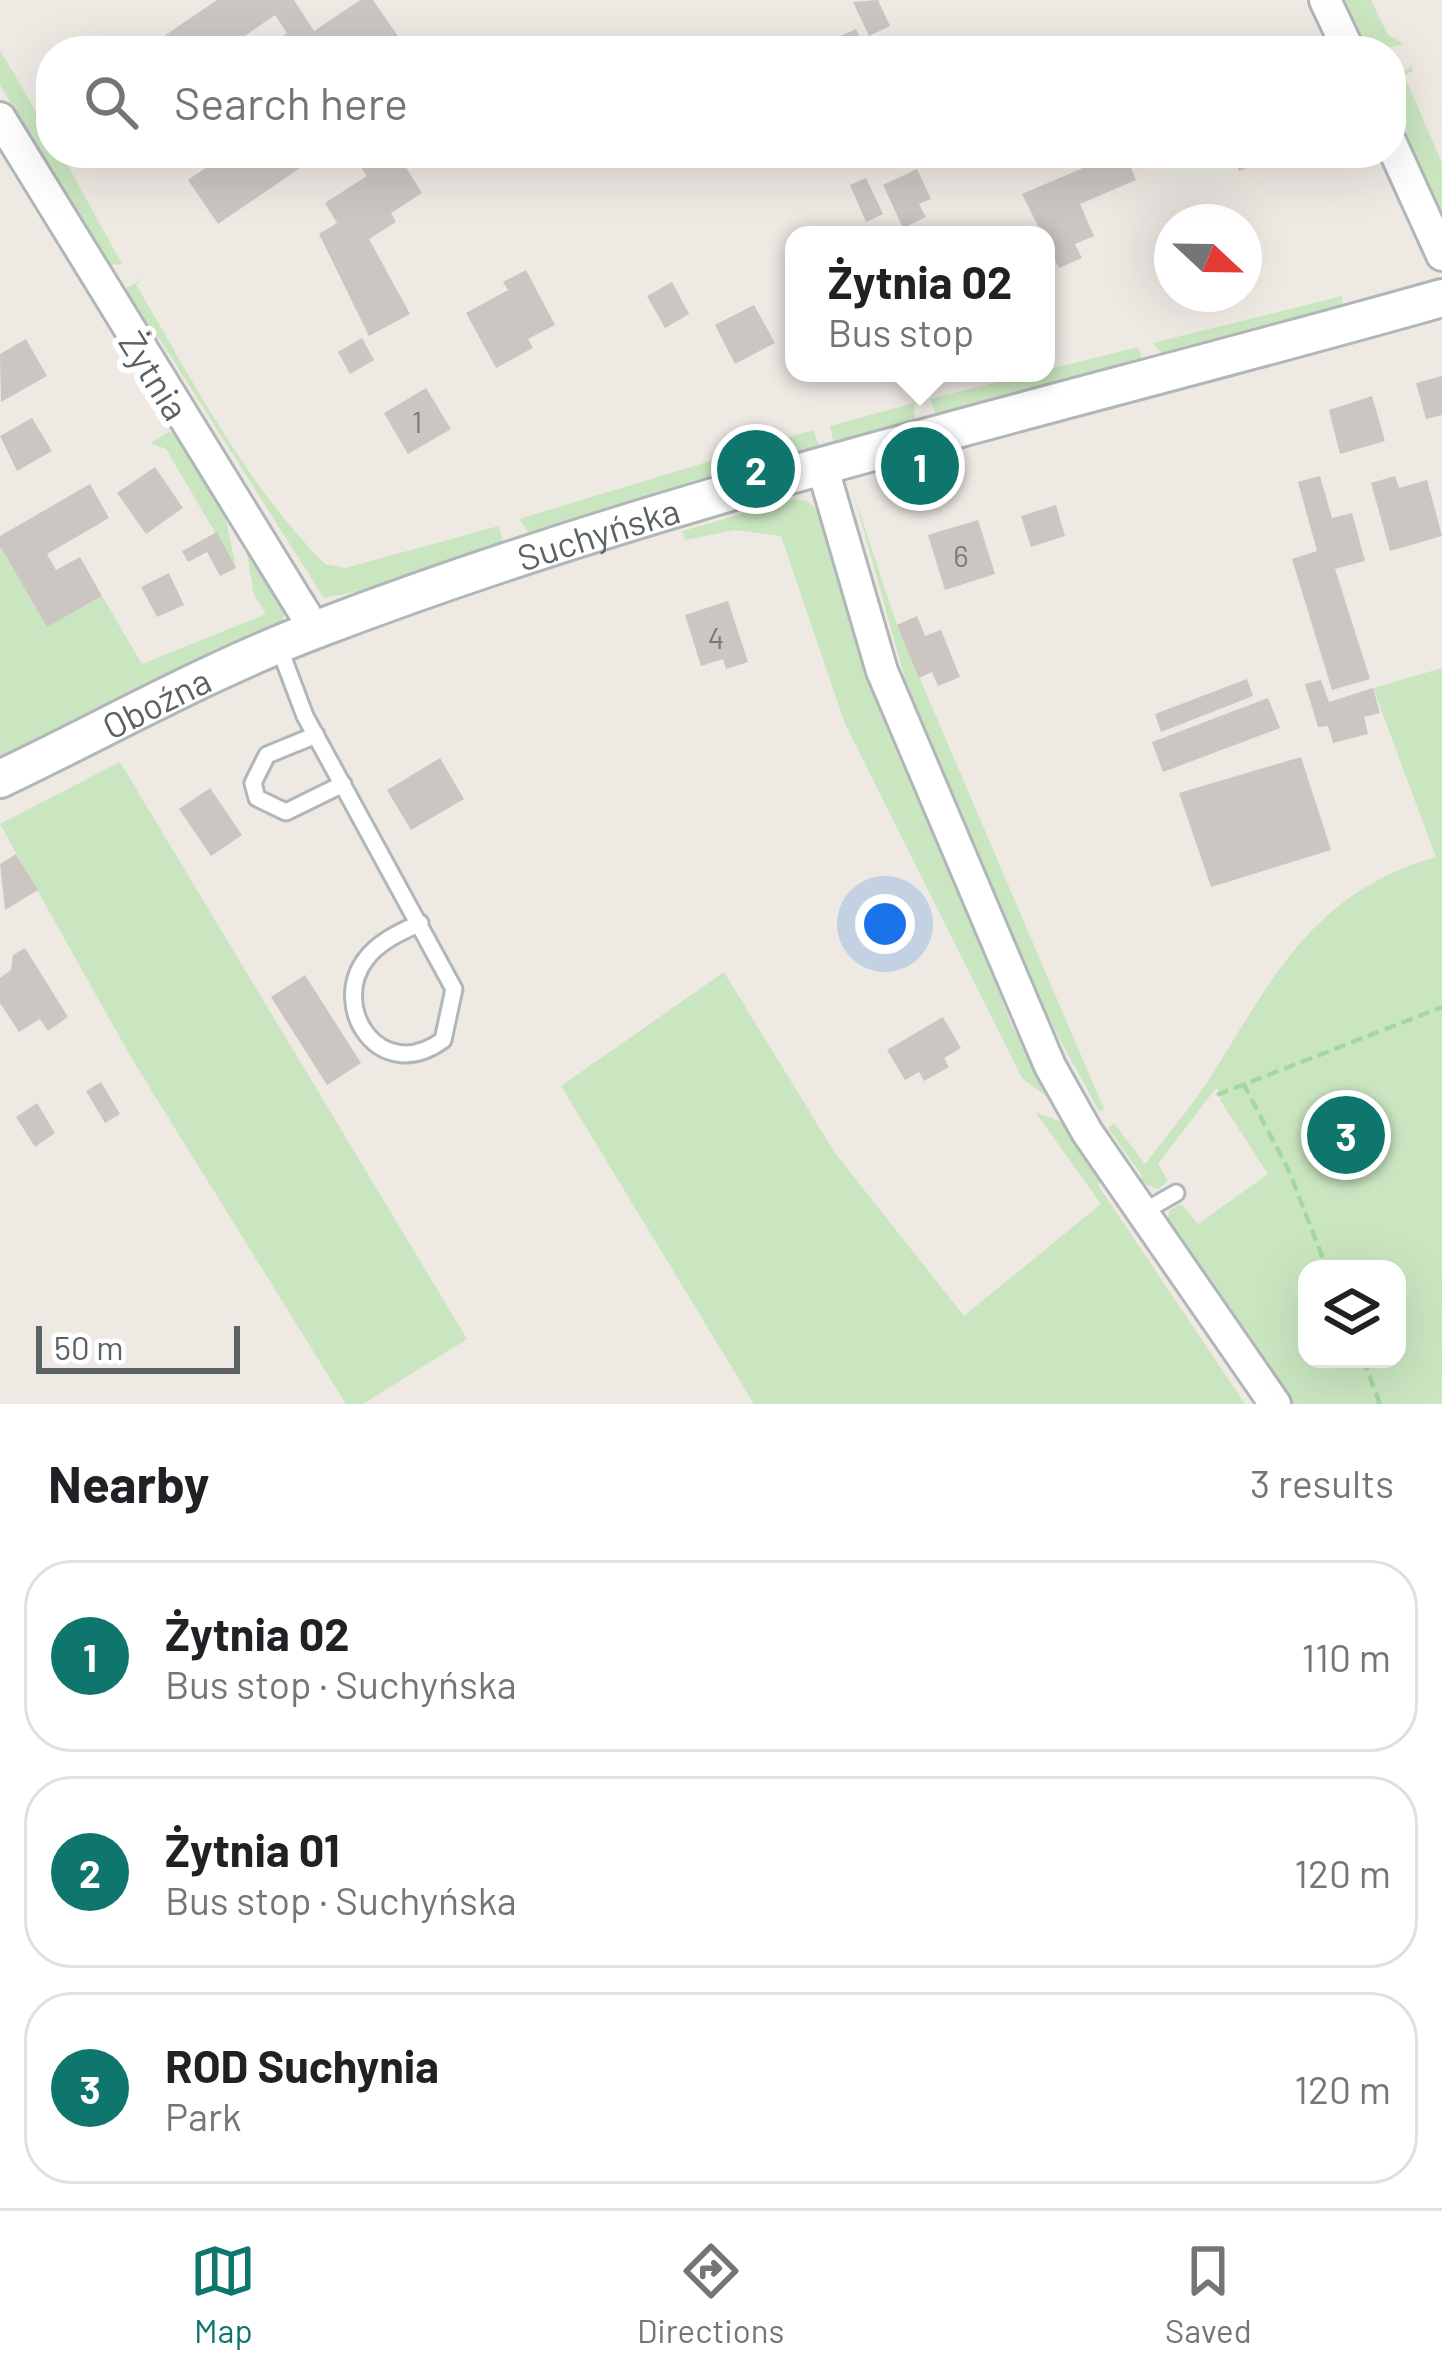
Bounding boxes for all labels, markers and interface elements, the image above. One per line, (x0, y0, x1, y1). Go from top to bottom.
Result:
search box (36, 36, 1406, 168)
icon: search (78, 69, 144, 135)
text: Search here (174, 75, 408, 129)
north arrow (1154, 204, 1262, 312)
popup (785, 226, 1055, 382)
text: Żytnia 02 (828, 254, 1012, 308)
text: Bus stop (828, 308, 974, 355)
street label: Żytnia (111, 323, 199, 427)
house number: 1 (412, 403, 422, 439)
pin: 1 (881, 421, 959, 511)
pin: 2 (717, 424, 795, 514)
street label: Suchyńska (511, 487, 684, 578)
house number: 6 (953, 537, 969, 573)
house number: 4 (708, 619, 724, 655)
street label: Oboźna (95, 657, 217, 747)
your location (855, 894, 915, 954)
pin: 3 (1307, 1090, 1385, 1180)
map controls (1298, 1260, 1406, 1368)
button: layers (1298, 1260, 1406, 1368)
scale bar (36, 1320, 240, 1373)
text: 50 m (54, 1327, 124, 1367)
text: Nearby (48, 1452, 209, 1513)
text: 3 results (1250, 1459, 1394, 1506)
text: Żytnia 02 (165, 1606, 350, 1660)
text: 1 (83, 1633, 97, 1680)
text: 110 m (1301, 1633, 1391, 1680)
text: Bus stop · Suchyńska (165, 1660, 517, 1707)
text: Żytnia 01 (165, 1822, 340, 1876)
text: 2 (79, 1849, 101, 1896)
text: 120 m (1294, 1849, 1391, 1896)
text: Bus stop · Suchyńska (165, 1876, 517, 1923)
text: ROD Suchynia (165, 2038, 439, 2092)
text: 3 (79, 2065, 101, 2112)
text: 120 m (1294, 2065, 1391, 2112)
text: Park (165, 2092, 242, 2139)
tab: Map (190, 2238, 256, 2350)
tab: Directions (637, 2238, 784, 2350)
tab: Saved (1165, 2238, 1252, 2350)

